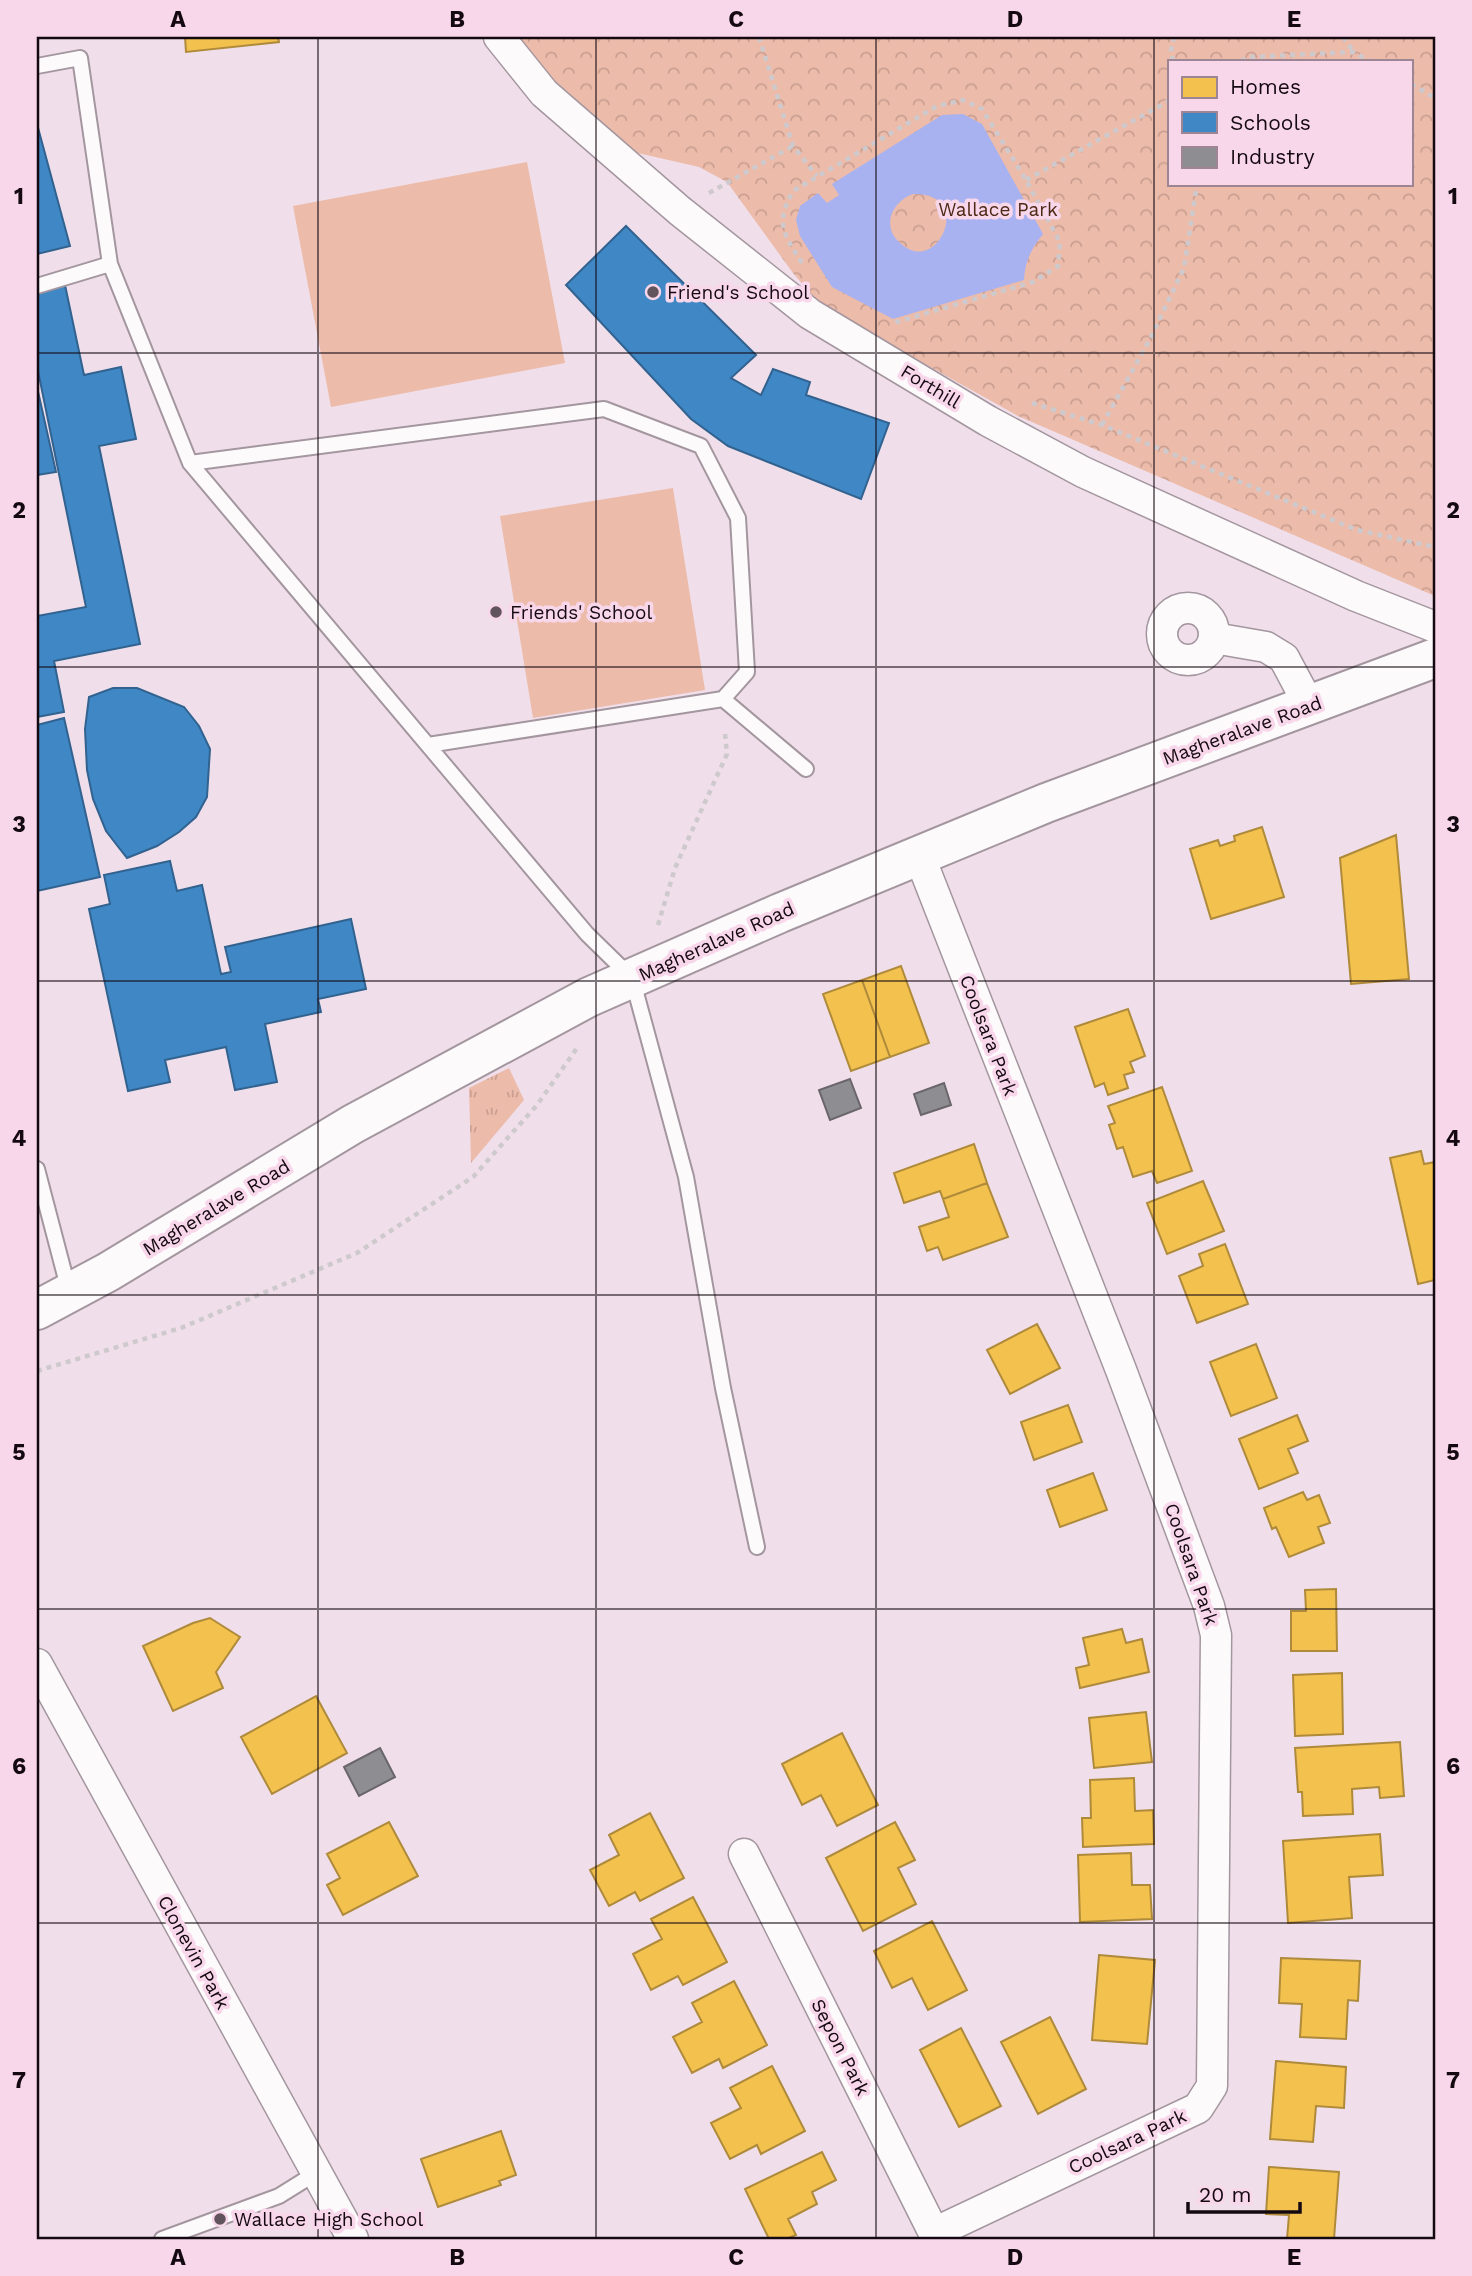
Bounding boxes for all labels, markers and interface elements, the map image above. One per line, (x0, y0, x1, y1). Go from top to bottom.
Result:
text: A (170, 6, 186, 33)
text: B (449, 6, 465, 33)
text: C (728, 6, 744, 33)
text: D (1007, 6, 1023, 33)
text: E (1287, 6, 1301, 33)
legend (1168, 60, 1412, 186)
text: Homes (1230, 74, 1301, 99)
text: Schools (1230, 110, 1311, 135)
text: Industry (1230, 144, 1315, 169)
text: 1 (14, 183, 24, 210)
text: 1 (1448, 183, 1458, 210)
park label: Wallace Park (938, 198, 1058, 221)
place label: Friend's School (667, 281, 809, 304)
marker: Friend's School (645, 284, 661, 300)
street label: Forthill (897, 360, 965, 413)
text: 2 (12, 497, 26, 524)
text: 2 (1446, 497, 1460, 524)
place label: Friends' School (510, 601, 652, 624)
marker: Friends' School (488, 604, 504, 620)
street label: Magheralave Road (1159, 691, 1325, 770)
text: 3 (12, 811, 26, 838)
text: 3 (1446, 811, 1460, 838)
street label: Magheralave Road (635, 897, 798, 986)
street label: Coolsara Park (955, 972, 1022, 1099)
text: 4 (12, 1125, 27, 1152)
text: 4 (1446, 1125, 1461, 1152)
street label: Magheralave Road (138, 1154, 294, 1261)
text: 5 (12, 1439, 26, 1466)
text: 5 (1446, 1439, 1460, 1466)
street label: Coolsara Park (1160, 1500, 1223, 1628)
text: 6 (12, 1753, 26, 1780)
text: 6 (1446, 1753, 1460, 1780)
street label: Clonevin Park (153, 1891, 234, 2013)
street label: Sepon Park (806, 1995, 875, 2100)
text: 7 (12, 2067, 26, 2094)
text: 7 (1446, 2067, 1460, 2094)
street label: Coolsara Park (1065, 2104, 1190, 2179)
scale bar (1188, 2171, 1300, 2215)
text: 20 m (1199, 2182, 1251, 2207)
place label: Wallace High School (234, 2208, 423, 2231)
marker: Wallace High School (212, 2211, 228, 2227)
text: A (170, 2244, 186, 2271)
text: B (449, 2244, 465, 2271)
text: C (728, 2244, 744, 2271)
text: D (1007, 2244, 1023, 2271)
text: E (1287, 2244, 1301, 2271)

